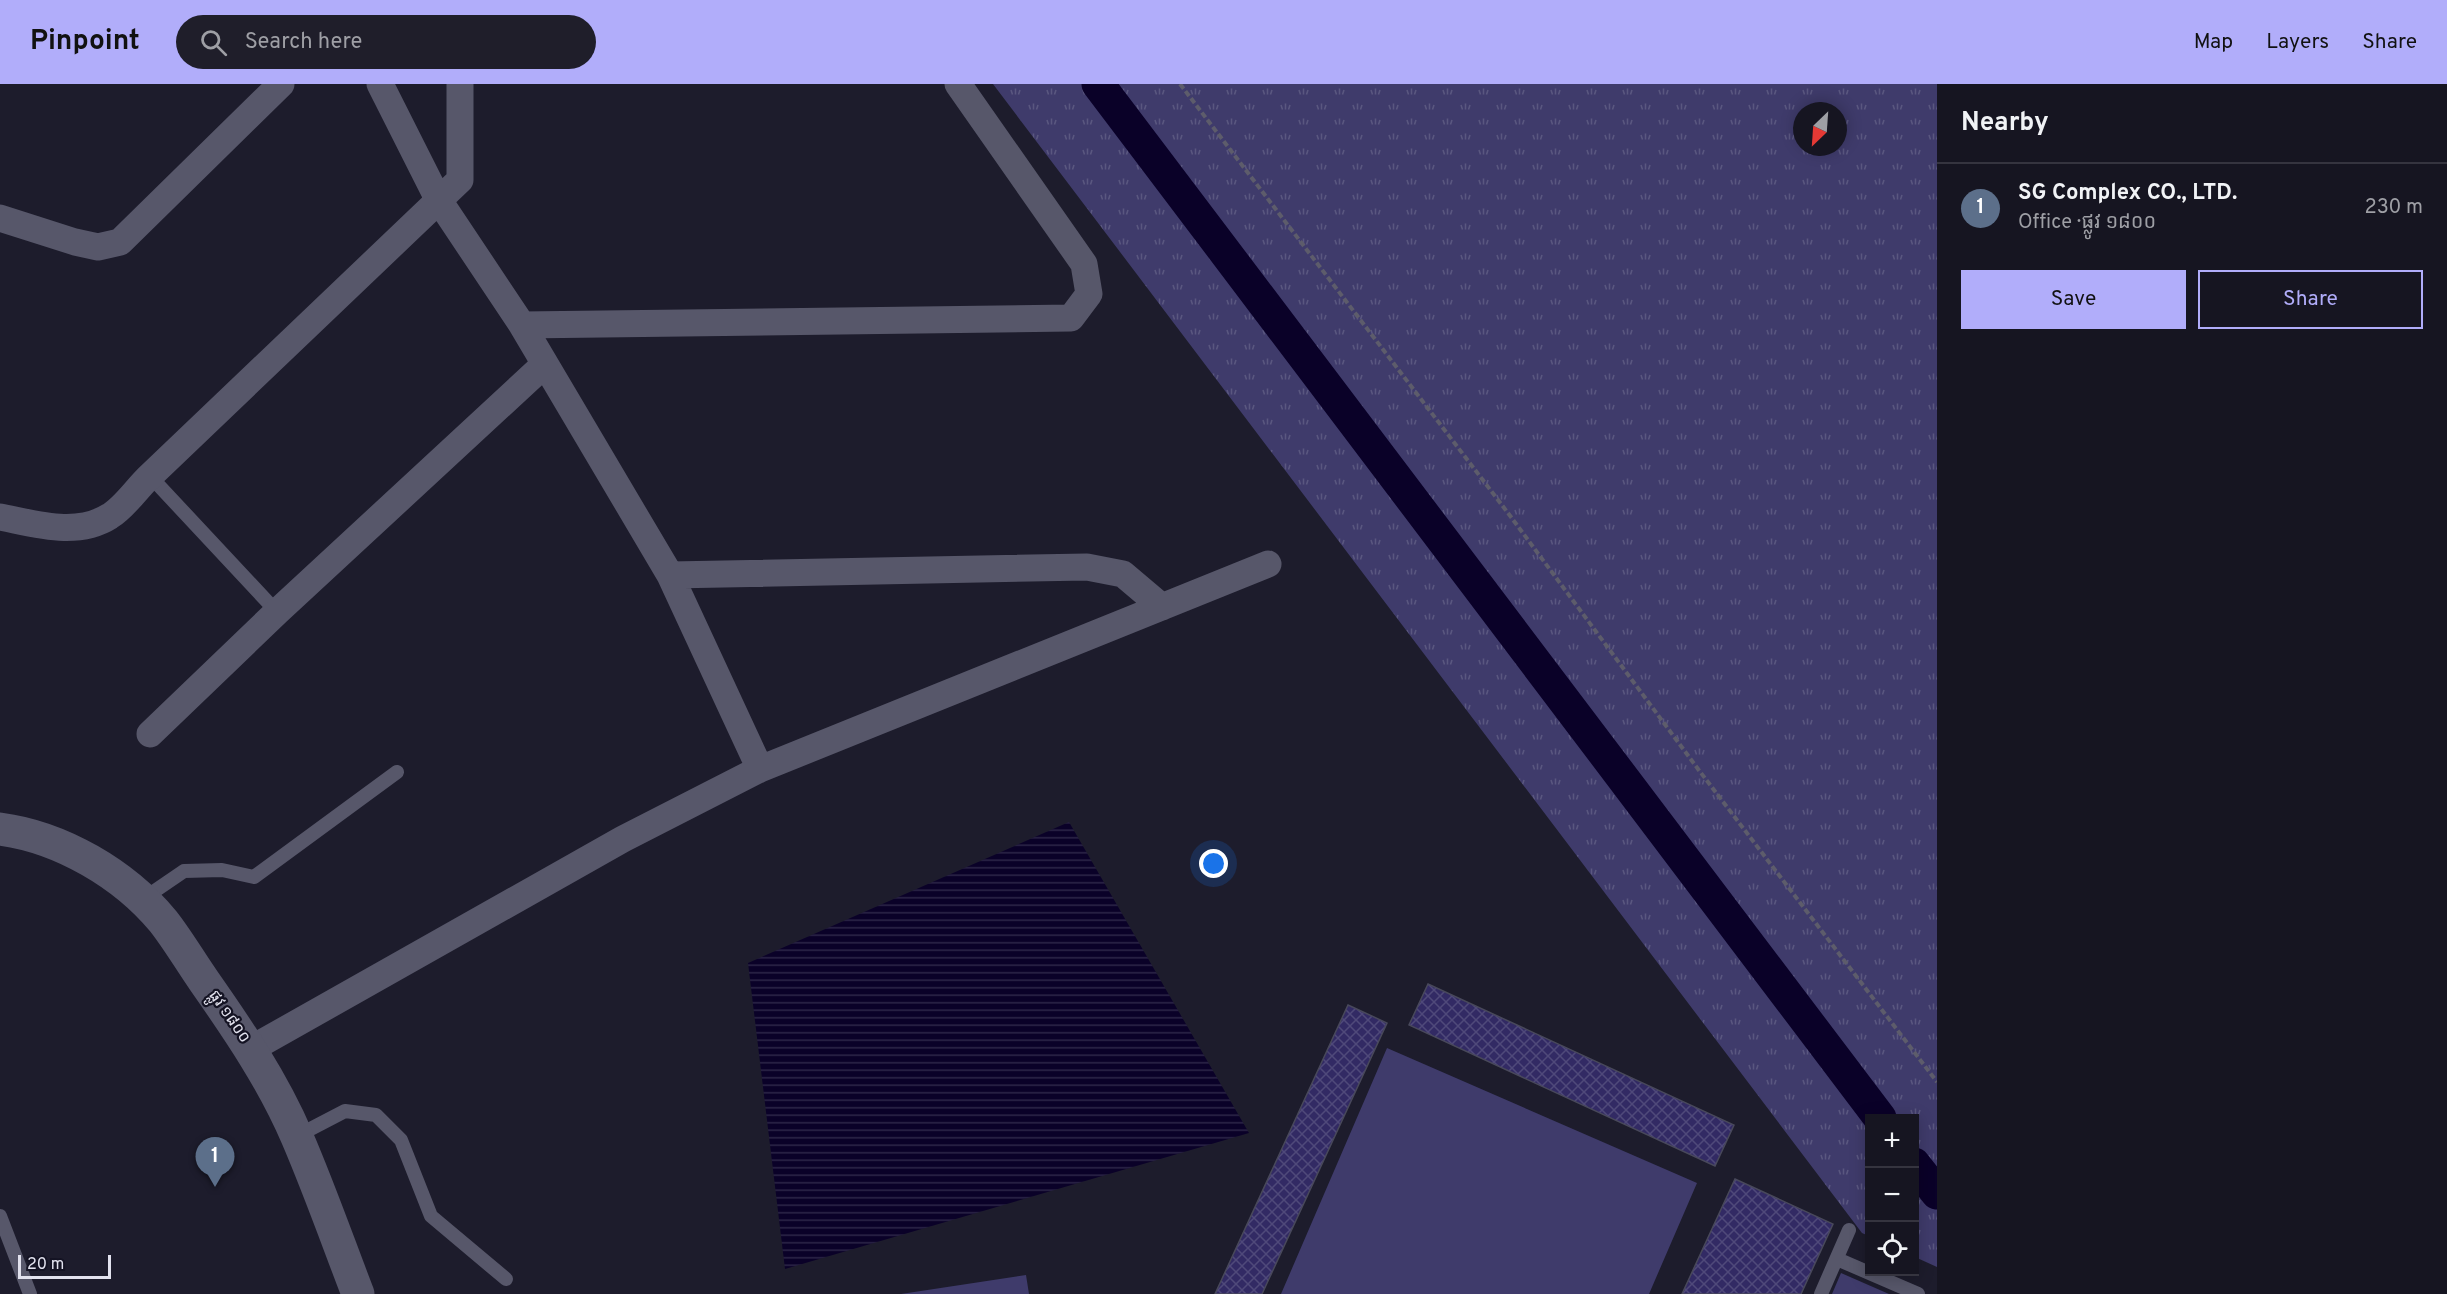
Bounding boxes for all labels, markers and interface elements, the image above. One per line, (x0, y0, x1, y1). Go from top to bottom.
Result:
search box (176, 15, 596, 69)
text: Pinpoint (30, 24, 140, 60)
icon: search (197, 26, 230, 59)
text: Search here (245, 29, 362, 56)
text: Map (2194, 29, 2233, 56)
text: Layers (2266, 29, 2329, 56)
text: Share (2362, 29, 2417, 56)
north arrow (1793, 102, 1847, 156)
text: Nearby (1961, 107, 2049, 140)
text: SG Complex CO., LTD. (2018, 180, 2237, 207)
text: 1 (1977, 195, 1985, 221)
text: 230 m (2364, 195, 2423, 221)
text: Office · ផ្លូវ ១៨០០ (2018, 210, 2156, 236)
button: Save (1961, 270, 2186, 329)
button: Share (2198, 270, 2423, 329)
your location (1199, 849, 1228, 878)
street label: ផ្លូវ ១៨០០ (201, 987, 254, 1049)
map controls (1865, 1114, 1919, 1276)
button: + (1865, 1114, 1919, 1168)
pin: 1 (196, 1138, 234, 1187)
button: − (1865, 1168, 1919, 1222)
button: locate (1865, 1222, 1919, 1276)
scale bar (18, 1252, 111, 1280)
text: 20 m (27, 1255, 64, 1275)

